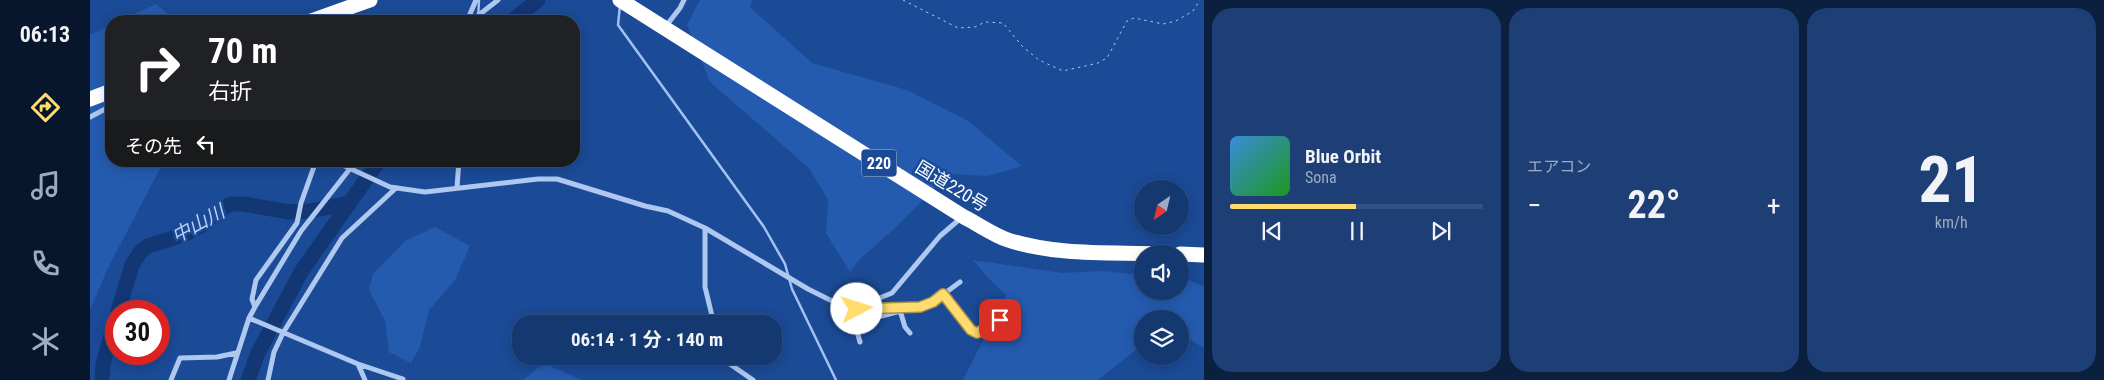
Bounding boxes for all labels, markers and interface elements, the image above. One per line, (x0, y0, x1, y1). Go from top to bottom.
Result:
text: 06:13 (20, 22, 70, 47)
text: 70 m (208, 31, 277, 72)
icon: right (125, 35, 190, 100)
text: 右折 (208, 79, 252, 104)
icon: directions (28, 90, 63, 125)
icon: left (192, 130, 220, 158)
text: その先 (125, 135, 182, 158)
text: 21 (1918, 142, 1984, 218)
text: Blue Orbit (1305, 145, 1381, 168)
road number: 220 (862, 150, 896, 177)
street label: 国道220号 (912, 156, 992, 216)
text: エアコン (1527, 157, 1591, 176)
icon: music (28, 168, 63, 203)
text: Sona (1305, 168, 1337, 187)
north arrow (1134, 180, 1189, 235)
map controls (1134, 180, 1189, 365)
text: 22° (1627, 183, 1681, 227)
text: − (1527, 189, 1541, 222)
text: + (1767, 189, 1781, 222)
water label: 中山川 (167, 199, 230, 248)
text: km/h (1935, 213, 1968, 232)
icon: previous (1258, 217, 1286, 245)
icon: pause (1343, 217, 1371, 245)
icon: next (1427, 217, 1455, 245)
button: sound (1134, 245, 1189, 300)
icon: phone (28, 246, 63, 281)
position arrow (830, 282, 882, 334)
pin (979, 299, 1021, 341)
speed limit sign: 30 (105, 300, 170, 365)
icon: arrive (986, 306, 1014, 334)
button: layers (1134, 310, 1189, 365)
icon: climate (28, 324, 63, 359)
text: 06:14 · 1 分 · 140 m (571, 328, 723, 351)

